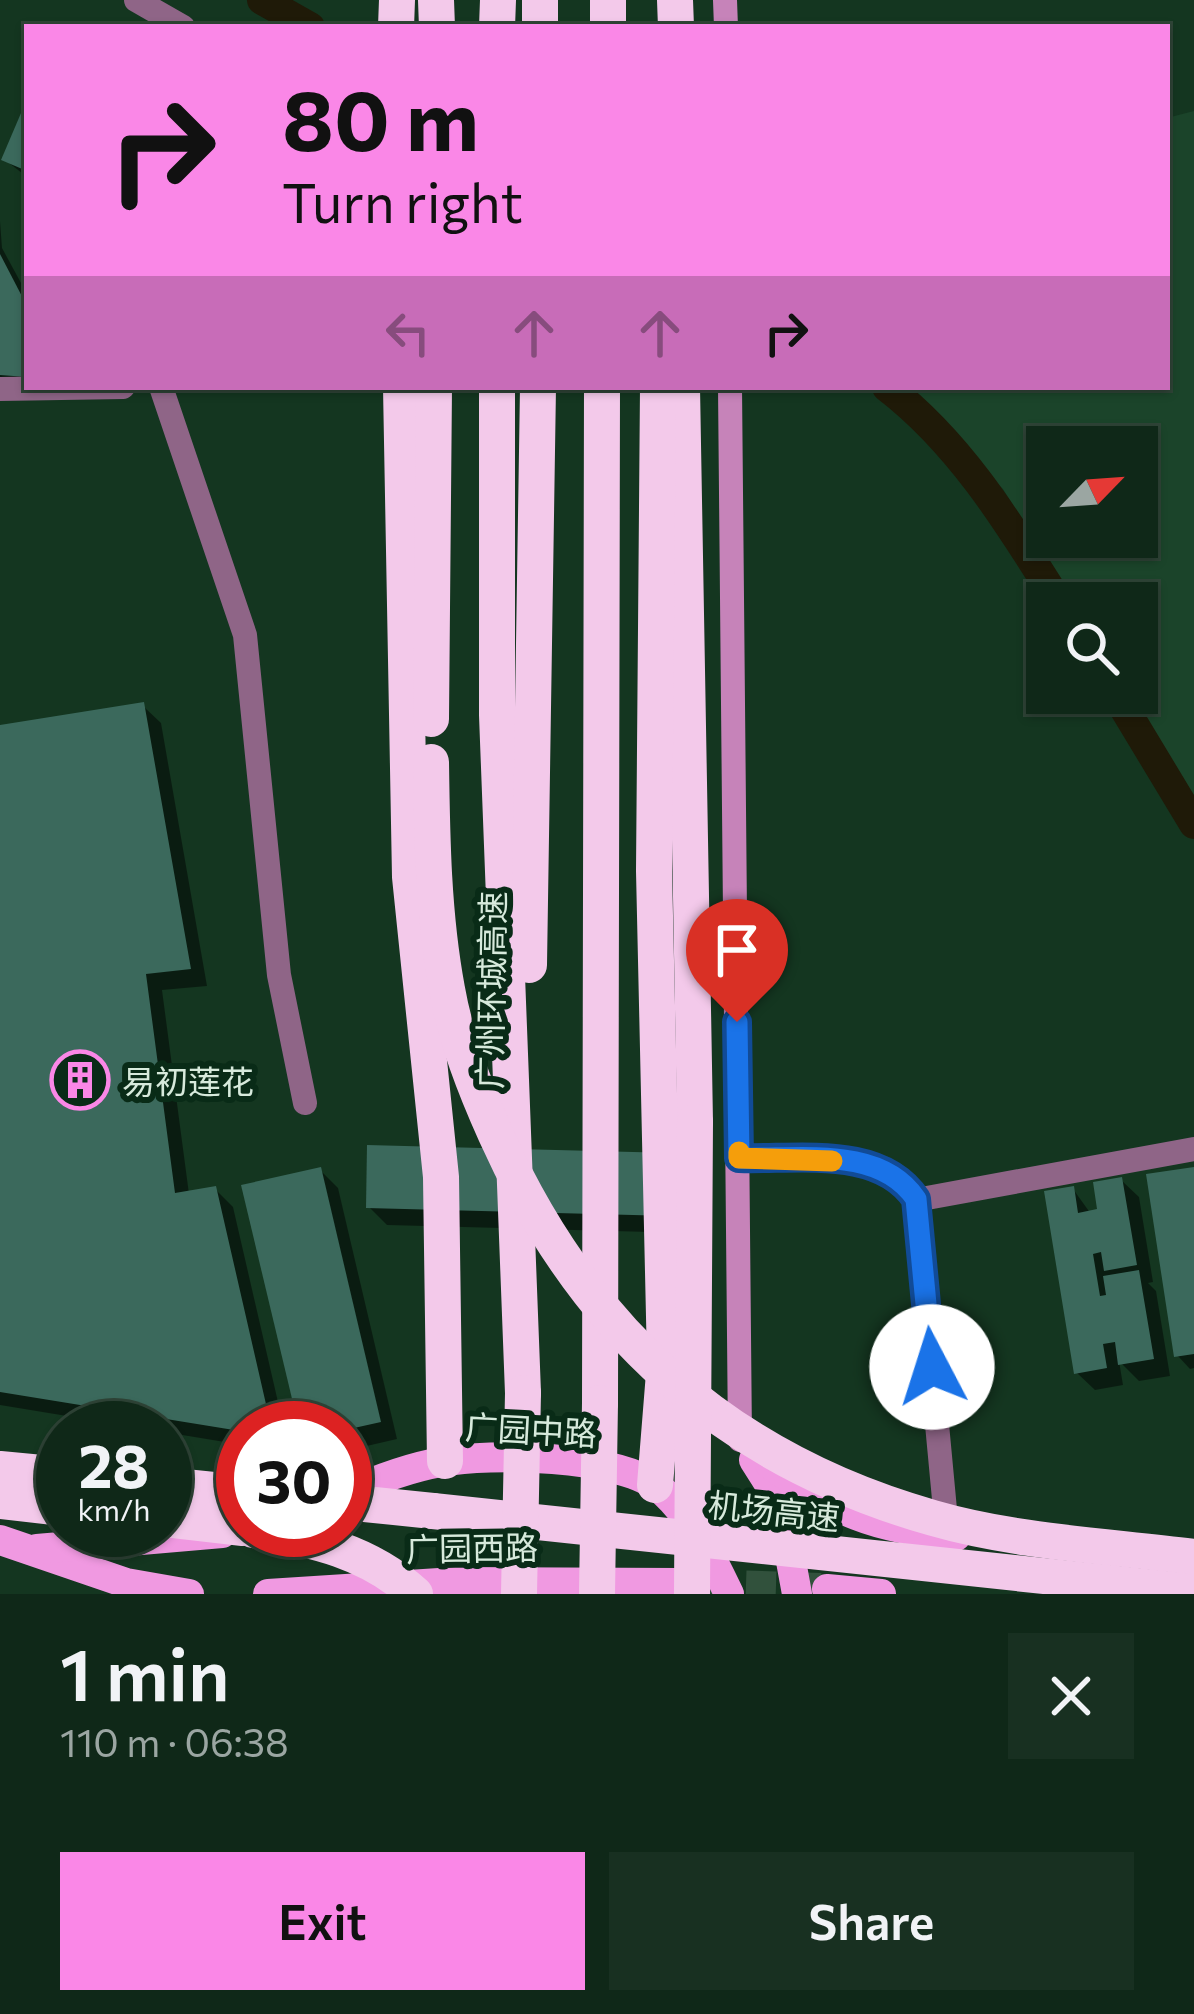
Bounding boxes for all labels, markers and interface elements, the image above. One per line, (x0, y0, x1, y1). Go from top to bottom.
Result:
text: 80 m (282, 66, 479, 168)
icon: right (84, 72, 240, 228)
text: Turn right (282, 168, 523, 234)
icon: left (375, 300, 441, 366)
icon: ahead (501, 300, 567, 366)
icon: ahead (627, 300, 693, 366)
icon: right (753, 300, 819, 366)
north arrow (1026, 426, 1158, 558)
map controls (1026, 426, 1158, 714)
button: search (1026, 582, 1158, 714)
street label: 广州环城高速 (468, 891, 512, 1089)
pin (686, 899, 788, 1022)
icon: arrive (704, 917, 770, 983)
building icon: 易初莲花 (49, 1049, 111, 1111)
place label: 易初莲花 (122, 1060, 254, 1101)
position arrow (869, 1304, 995, 1430)
speed limit sign: 30 (216, 1401, 372, 1557)
street label: 广园中路 (464, 1405, 598, 1453)
text: 28 (79, 1427, 149, 1500)
street label: 机场高速 (706, 1483, 842, 1537)
text: km/h (78, 1490, 150, 1527)
street label: 广园西路 (406, 1525, 538, 1569)
text: 1 min (60, 1628, 230, 1716)
button: close (1008, 1633, 1134, 1759)
text: 110 m · 06:38 (60, 1717, 289, 1765)
button: Exit (60, 1852, 585, 1990)
button: Share (609, 1852, 1134, 1990)

